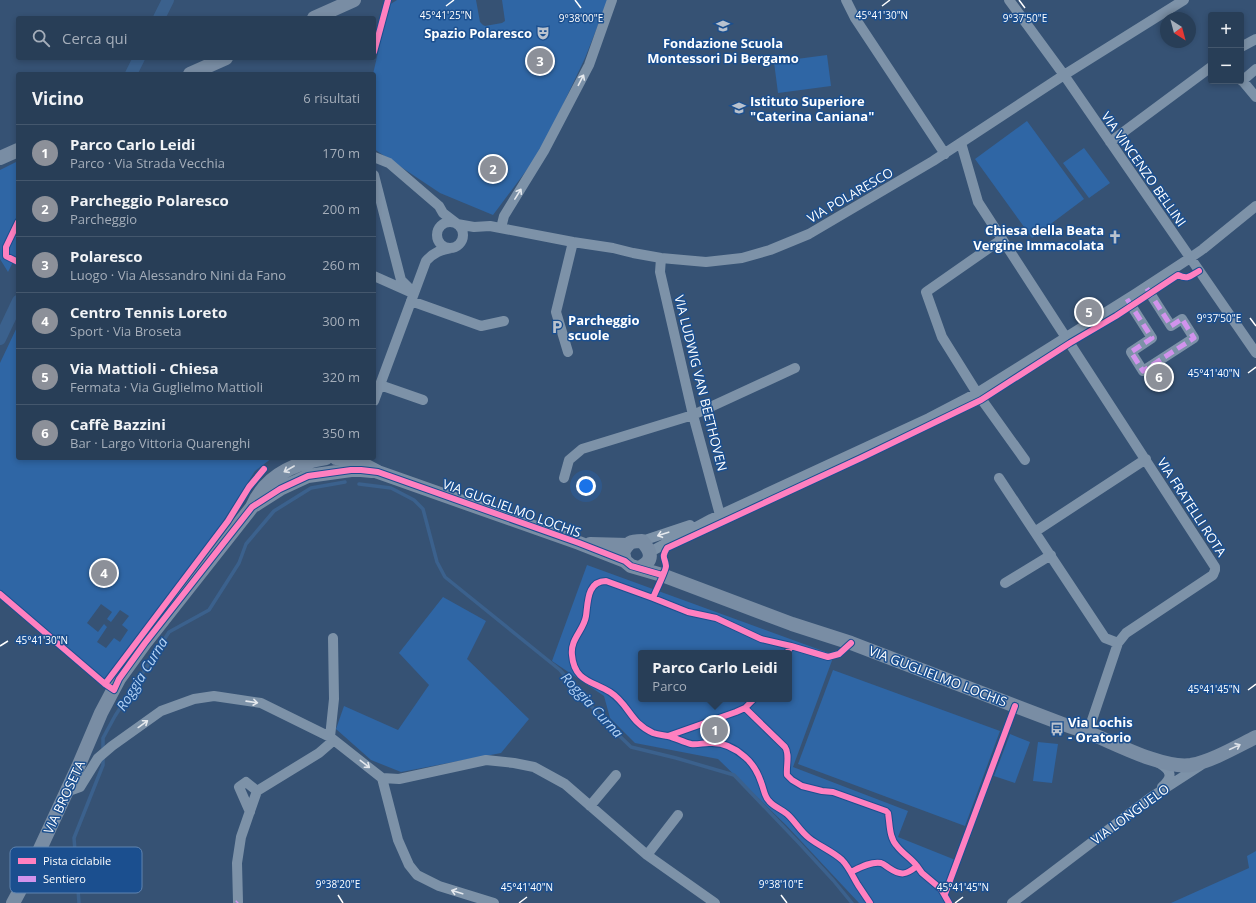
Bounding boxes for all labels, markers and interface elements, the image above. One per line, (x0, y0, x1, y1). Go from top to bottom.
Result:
text: 45°41'25"N (420, 8, 472, 22)
text: 45°41'30"N (856, 8, 908, 22)
text: 9°38'00"E (559, 11, 603, 25)
text: 9°37'50"E (1003, 11, 1047, 25)
north arrow (1160, 12, 1196, 48)
map controls (1208, 12, 1244, 84)
button: + (1208, 12, 1244, 48)
search box (16, 16, 376, 60)
school or university icon: Fondazione Scuola Montessori Di Bergamo (715, 18, 731, 34)
place label: Spazio Polaresco (424, 24, 532, 42)
theatre icon: Spazio Polaresco (535, 25, 551, 41)
icon: search (30, 27, 52, 49)
text: Cerca qui (62, 28, 128, 48)
place label: Fondazione Scuola Montessori Di Bergamo (647, 34, 799, 67)
pin: 3 (527, 46, 553, 76)
button: − (1208, 48, 1244, 84)
one-way arrow (578, 74, 585, 86)
text: Vicino (32, 87, 84, 110)
text: 6 risultati (303, 89, 360, 107)
place label: Istituto Superiore "Caterina Caniana" (750, 92, 874, 125)
school or university icon: Istituto Superiore "Caterina Caniana" (731, 100, 747, 116)
street label: VIA VINCENZO BELLINI (1097, 108, 1191, 230)
text: Parco Carlo Leidi (70, 134, 195, 154)
text: 1 (41, 144, 49, 162)
text: 170 m (322, 144, 360, 162)
text: Parco · Via Strada Vecchia (70, 154, 225, 172)
pin: 2 (480, 154, 506, 184)
street label: VIA POLARESCO (804, 163, 896, 227)
one-way arrow (514, 188, 522, 200)
text: Parcheggio Polaresco (70, 190, 229, 210)
text: 2 (41, 200, 49, 218)
text: 200 m (322, 200, 360, 218)
text: Parcheggio (70, 210, 137, 228)
place label: Chiesa della Beata Vergine Immacolata (973, 221, 1104, 254)
church icon: Chiesa della Beata Vergine Immacolata (1107, 229, 1123, 245)
text: Polaresco (70, 246, 142, 266)
text: 3 (41, 256, 49, 274)
text: 260 m (322, 256, 360, 274)
text: Luogo · Via Alessandro Nini da Fano (70, 266, 286, 284)
street label: VIA LUDWIG VAN BEETHOVEN (670, 293, 732, 473)
pin: 5 (1076, 297, 1102, 327)
text: Centro Tennis Loreto (70, 302, 227, 322)
place label: Parcheggio scuole (568, 311, 640, 344)
text: 9°37'50"E (1197, 311, 1241, 325)
text: 4 (41, 312, 49, 330)
text: 300 m (322, 312, 360, 330)
parking icon: Parcheggio scuole (549, 319, 565, 335)
text: Sport · Via Broseta (70, 322, 182, 340)
text: Via Mattioli - Chiesa (70, 358, 219, 378)
pin: 6 (1146, 362, 1172, 392)
text: 45°41'40"N (1188, 366, 1240, 380)
text: 5 (41, 368, 49, 386)
text: 320 m (322, 368, 360, 386)
text: Fermata · Via Guglielmo Mattioli (70, 378, 263, 396)
text: Caffè Bazzini (70, 414, 166, 434)
text: 6 (41, 424, 49, 442)
text: 350 m (322, 424, 360, 442)
text: Bar · Largo Vittoria Quarenghi (70, 434, 250, 452)
street label: VIA FRATELLI ROTA (1153, 454, 1231, 561)
one-way arrow (283, 465, 295, 473)
street label: VIA GUGLIELMO LOCHIS (440, 475, 584, 541)
your location (576, 476, 596, 496)
one-way arrow (657, 530, 669, 538)
pin: 4 (91, 558, 117, 588)
text: 45°41'30"N (16, 633, 68, 647)
water label: Roggia Curna (111, 633, 172, 714)
street label: VIA GUGLIELMO LOCHIS (866, 641, 1010, 711)
popup (638, 650, 792, 702)
text: Parco Carlo Leidi (652, 657, 778, 677)
water label: Roggia Curna (557, 668, 628, 742)
text: Parco (652, 677, 687, 695)
text: 45°41'45"N (1188, 682, 1240, 696)
one-way arrow (245, 698, 258, 706)
place label: Via Lochis - Oratorio (1068, 713, 1133, 746)
pin: 1 (702, 715, 728, 745)
one-way arrow (138, 720, 149, 728)
bus stop icon: Via Lochis - Oratorio (1049, 721, 1065, 737)
one-way arrow (1229, 743, 1241, 750)
street label: VIA BROSETA (39, 757, 89, 837)
one-way arrow (359, 760, 370, 768)
street label: VIA LONGUELO (1087, 779, 1173, 849)
legend (10, 847, 142, 893)
text: Pista ciclabile (43, 853, 111, 868)
text: Sentiero (43, 871, 86, 886)
text: 9°38'20"E (316, 877, 360, 891)
text: 9°38'10"E (759, 877, 803, 891)
text: 45°41'40"N (501, 880, 553, 894)
text: 45°41'45"N (937, 880, 989, 894)
one-way arrow (450, 888, 463, 895)

